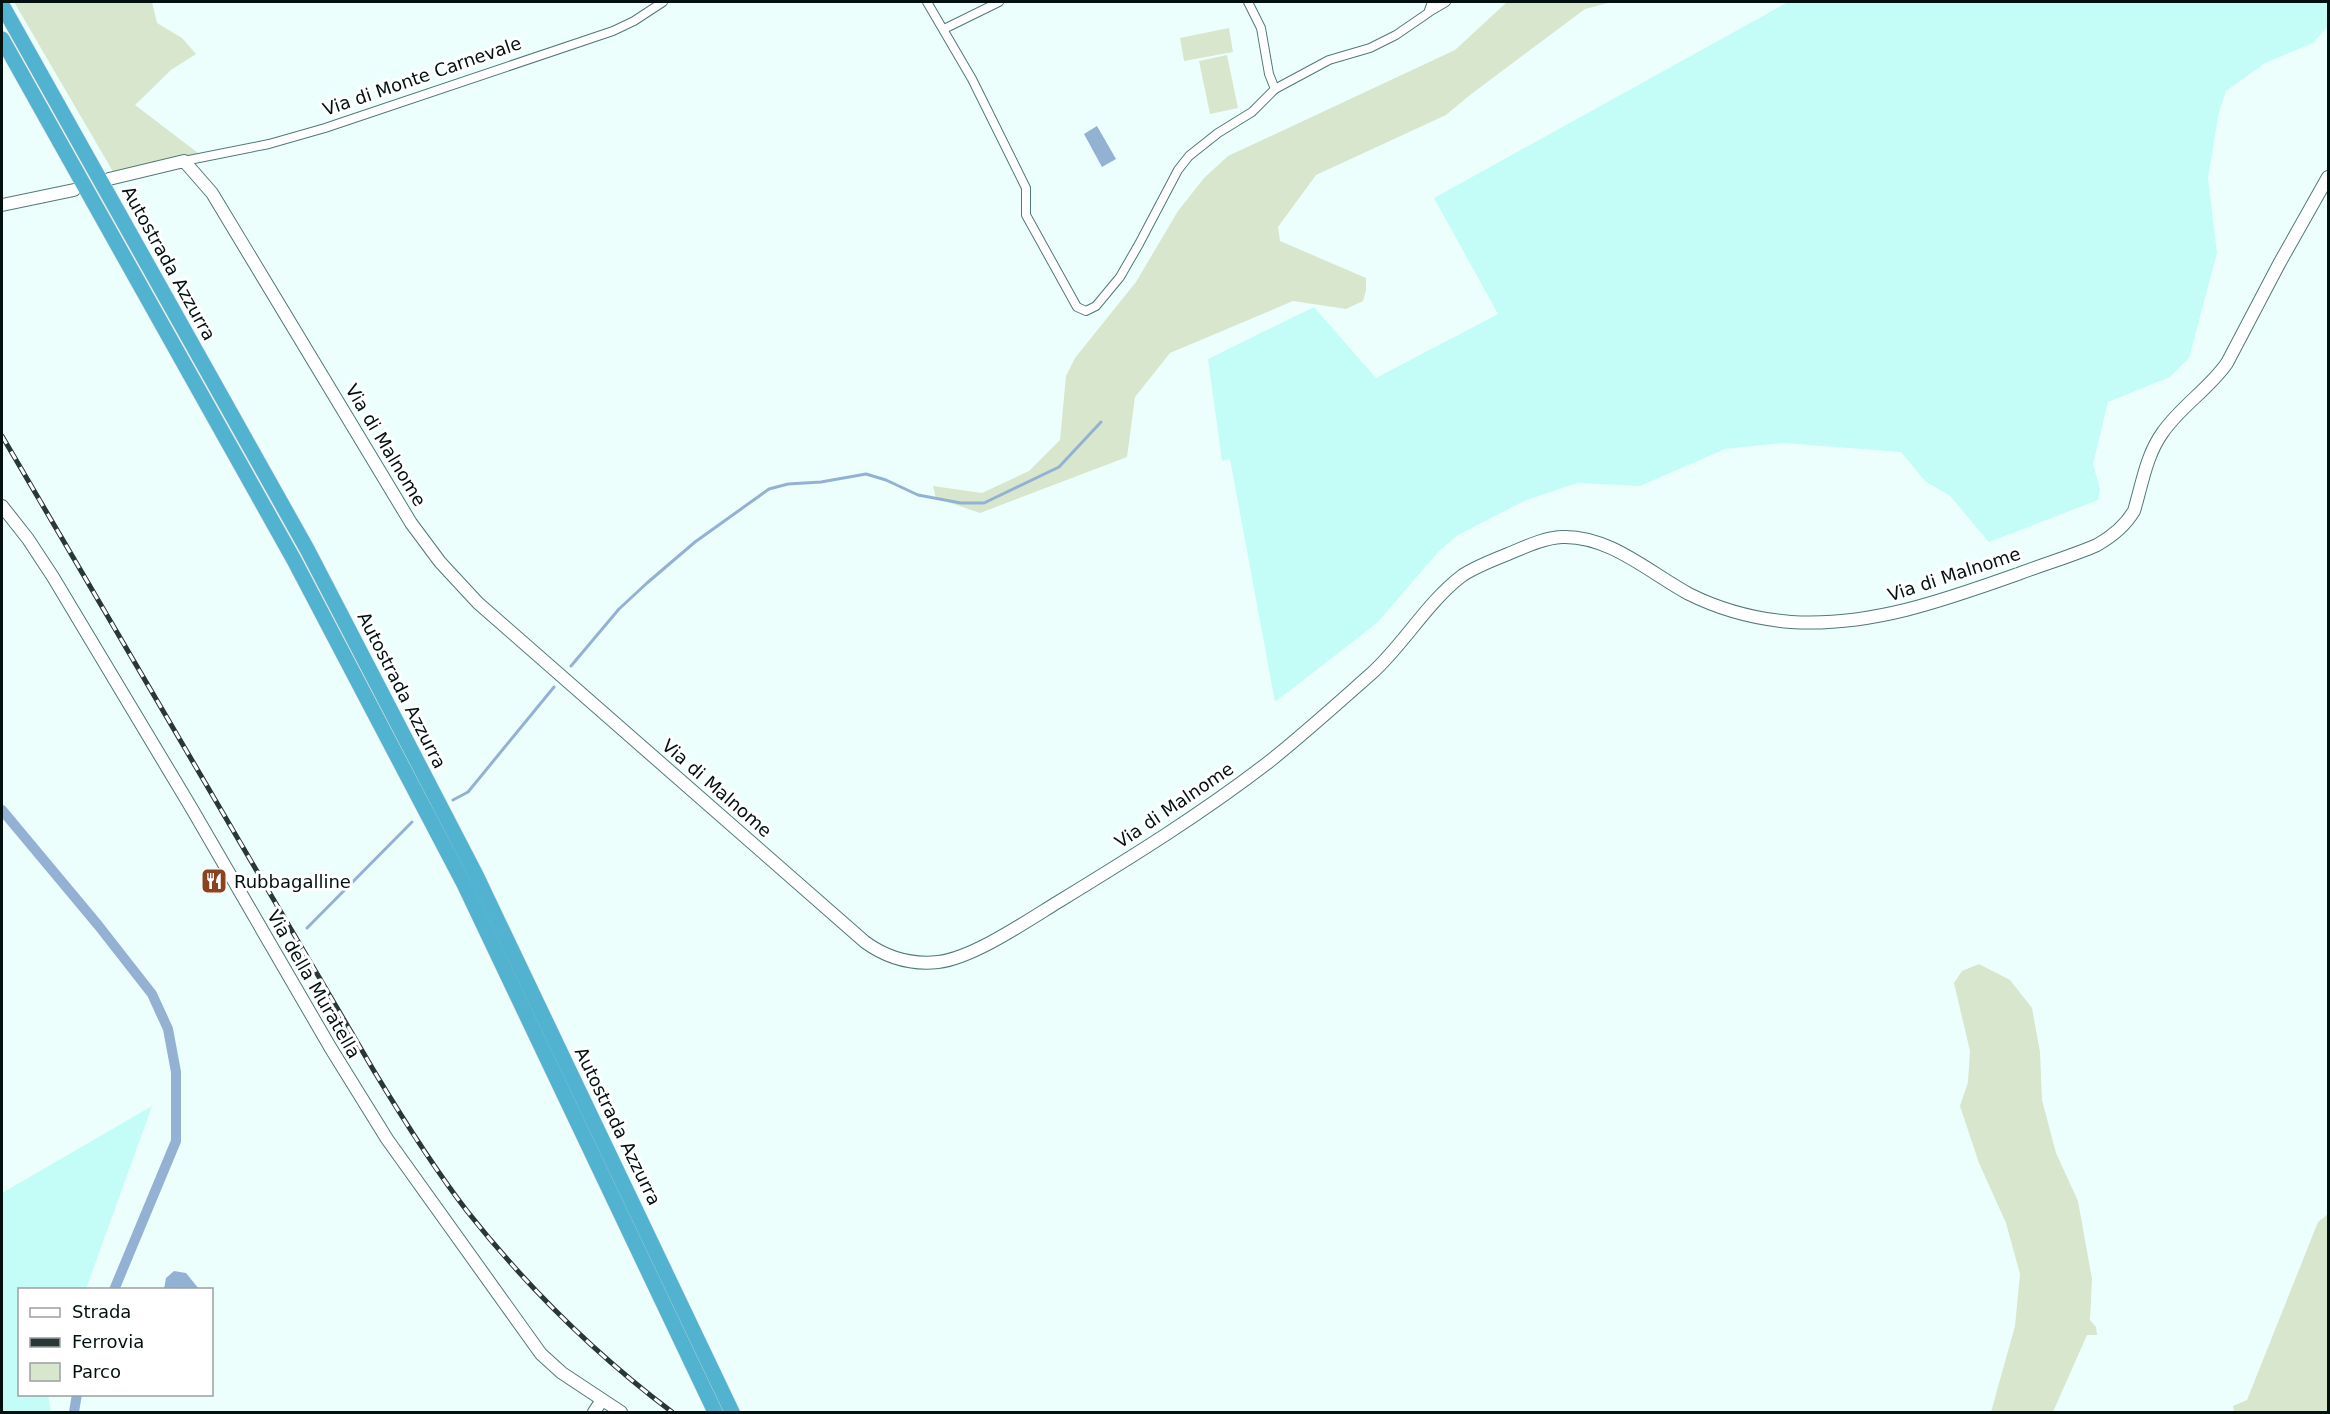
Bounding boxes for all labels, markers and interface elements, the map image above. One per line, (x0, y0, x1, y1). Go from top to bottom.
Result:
street label: Via di Monte Carnevale (320, 32, 524, 120)
street label: Autostrada Azzurra (118, 182, 220, 344)
street label: Via di Malnome (341, 380, 431, 510)
street label: Via di Malnome (1885, 543, 2023, 605)
street label: Autostrada Azzurra (353, 608, 451, 772)
street label: Via di Malnome (658, 735, 776, 841)
street label: Via di Malnome (1111, 758, 1237, 852)
restaurant icon: Rubbagalline (199, 866, 229, 896)
place label: Rubbagalline (234, 871, 351, 892)
street label: Via della Muratella (263, 906, 365, 1062)
street label: Autostrada Azzurra (571, 1044, 665, 1208)
legend (18, 1288, 213, 1396)
text: Strada (72, 1301, 131, 1322)
text: Ferrovia (72, 1331, 144, 1352)
text: Parco (72, 1361, 121, 1382)

